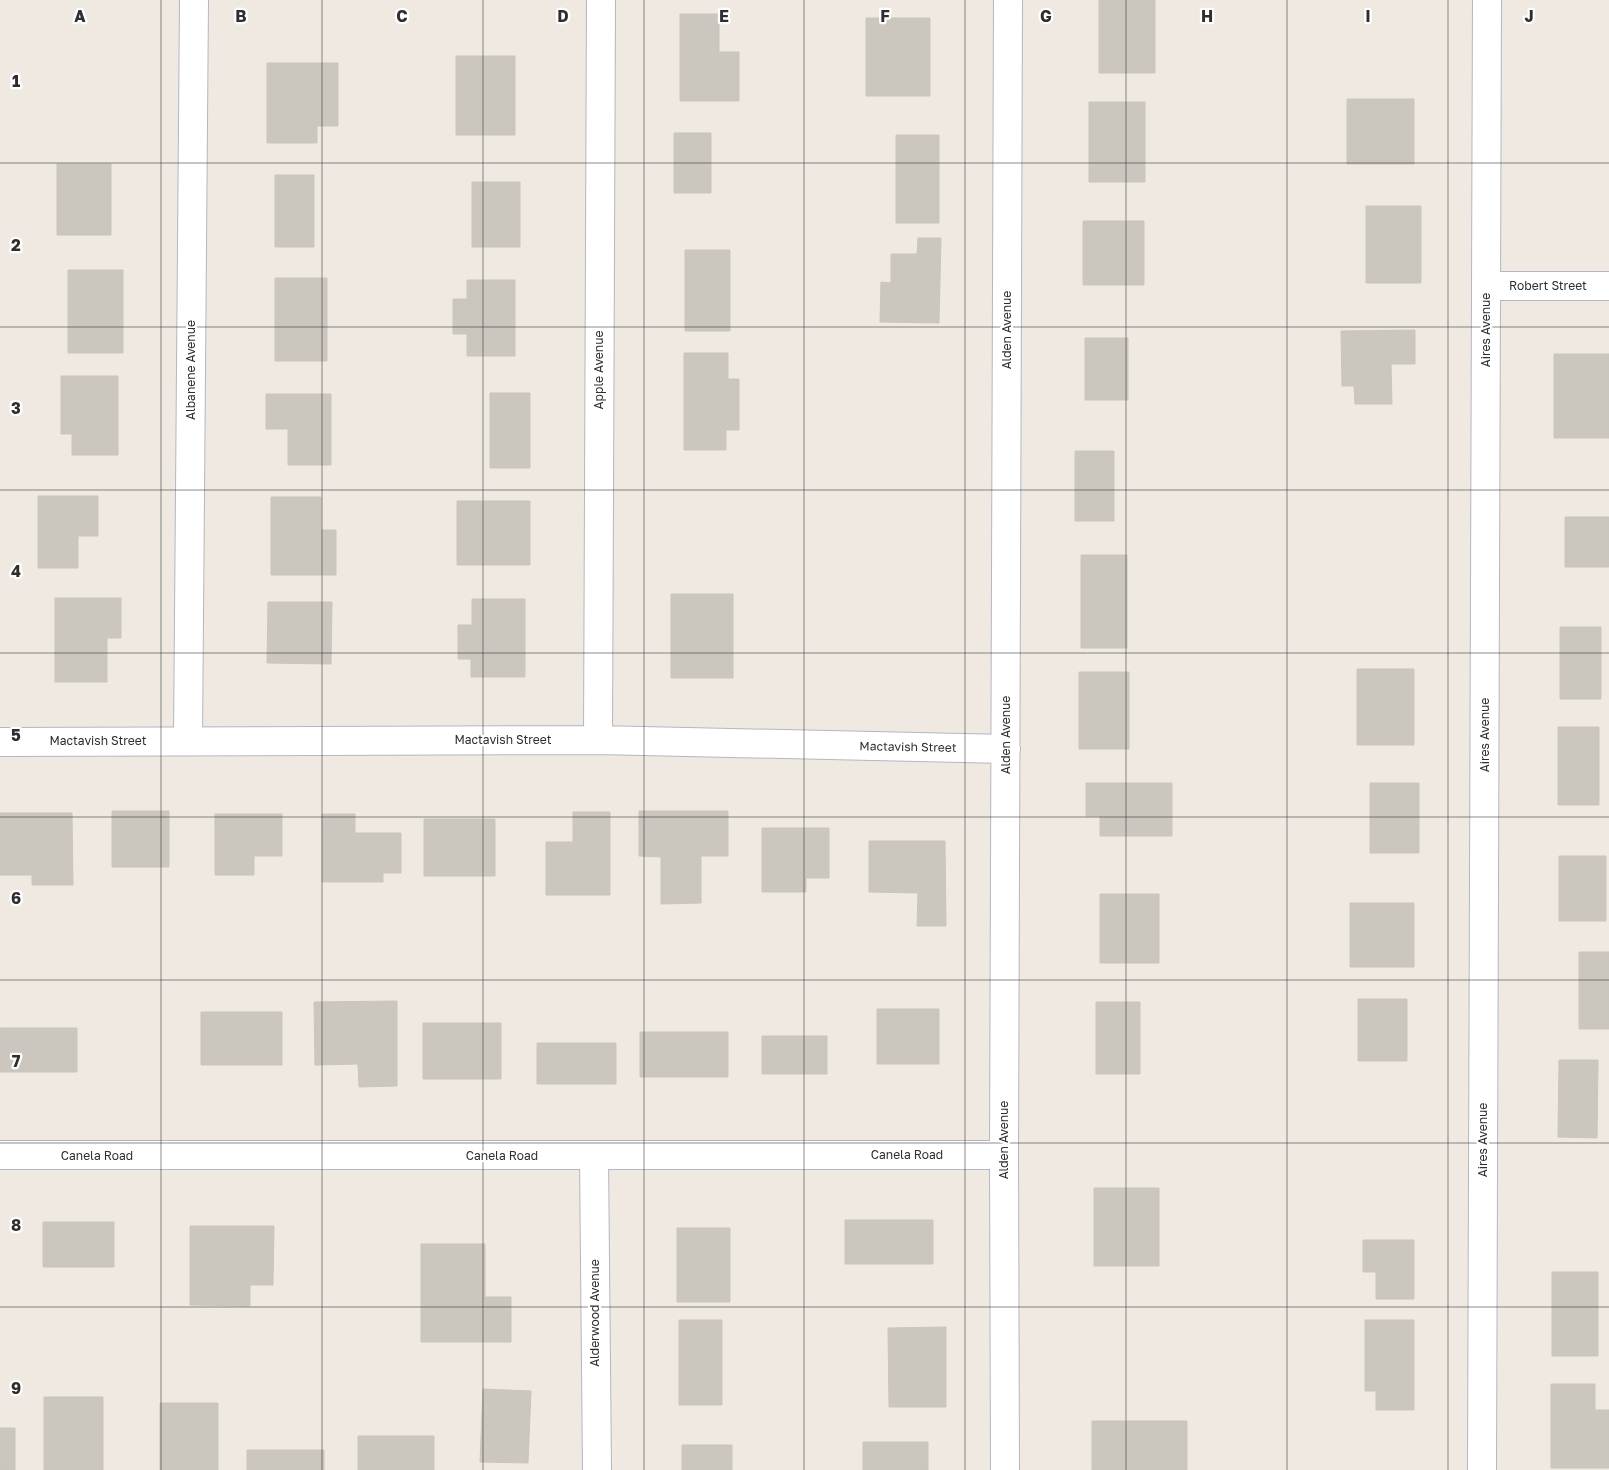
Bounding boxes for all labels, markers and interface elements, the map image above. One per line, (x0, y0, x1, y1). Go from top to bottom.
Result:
text: A (74, 6, 86, 26)
text: B (235, 6, 247, 26)
text: C (396, 6, 408, 26)
text: D (557, 6, 569, 26)
text: E (719, 6, 729, 26)
text: F (880, 6, 890, 26)
text: G (1040, 6, 1052, 26)
text: H (1201, 6, 1213, 26)
text: I (1365, 6, 1371, 26)
text: J (1524, 6, 1534, 26)
text: 1 (12, 71, 20, 91)
text: 2 (11, 235, 21, 255)
street label: Robert Street (1509, 278, 1587, 293)
street label: Alden Avenue (999, 291, 1014, 369)
street label: Aires Avenue (1478, 293, 1493, 367)
street label: Albanene Avenue (183, 320, 198, 420)
street label: Apple Avenue (591, 331, 606, 409)
text: 3 (11, 398, 21, 418)
text: 4 (11, 561, 21, 581)
street label: Alden Avenue (998, 696, 1013, 774)
street label: Aires Avenue (1477, 698, 1492, 772)
text: 5 (11, 725, 21, 745)
street label: Mactavish Street (454, 732, 552, 747)
street label: Mactavish Street (49, 733, 147, 748)
street label: Mactavish Street (859, 738, 957, 755)
text: 6 (11, 888, 21, 908)
text: 7 (12, 1051, 21, 1071)
street label: Alden Avenue (996, 1101, 1011, 1179)
street label: Aires Avenue (1475, 1103, 1490, 1177)
street label: Canela Road (871, 1147, 943, 1162)
street label: Canela Road (61, 1148, 133, 1163)
street label: Canela Road (466, 1148, 538, 1163)
text: 8 (11, 1215, 21, 1235)
street label: Alderwood Avenue (587, 1259, 602, 1367)
text: 9 (11, 1378, 21, 1398)

